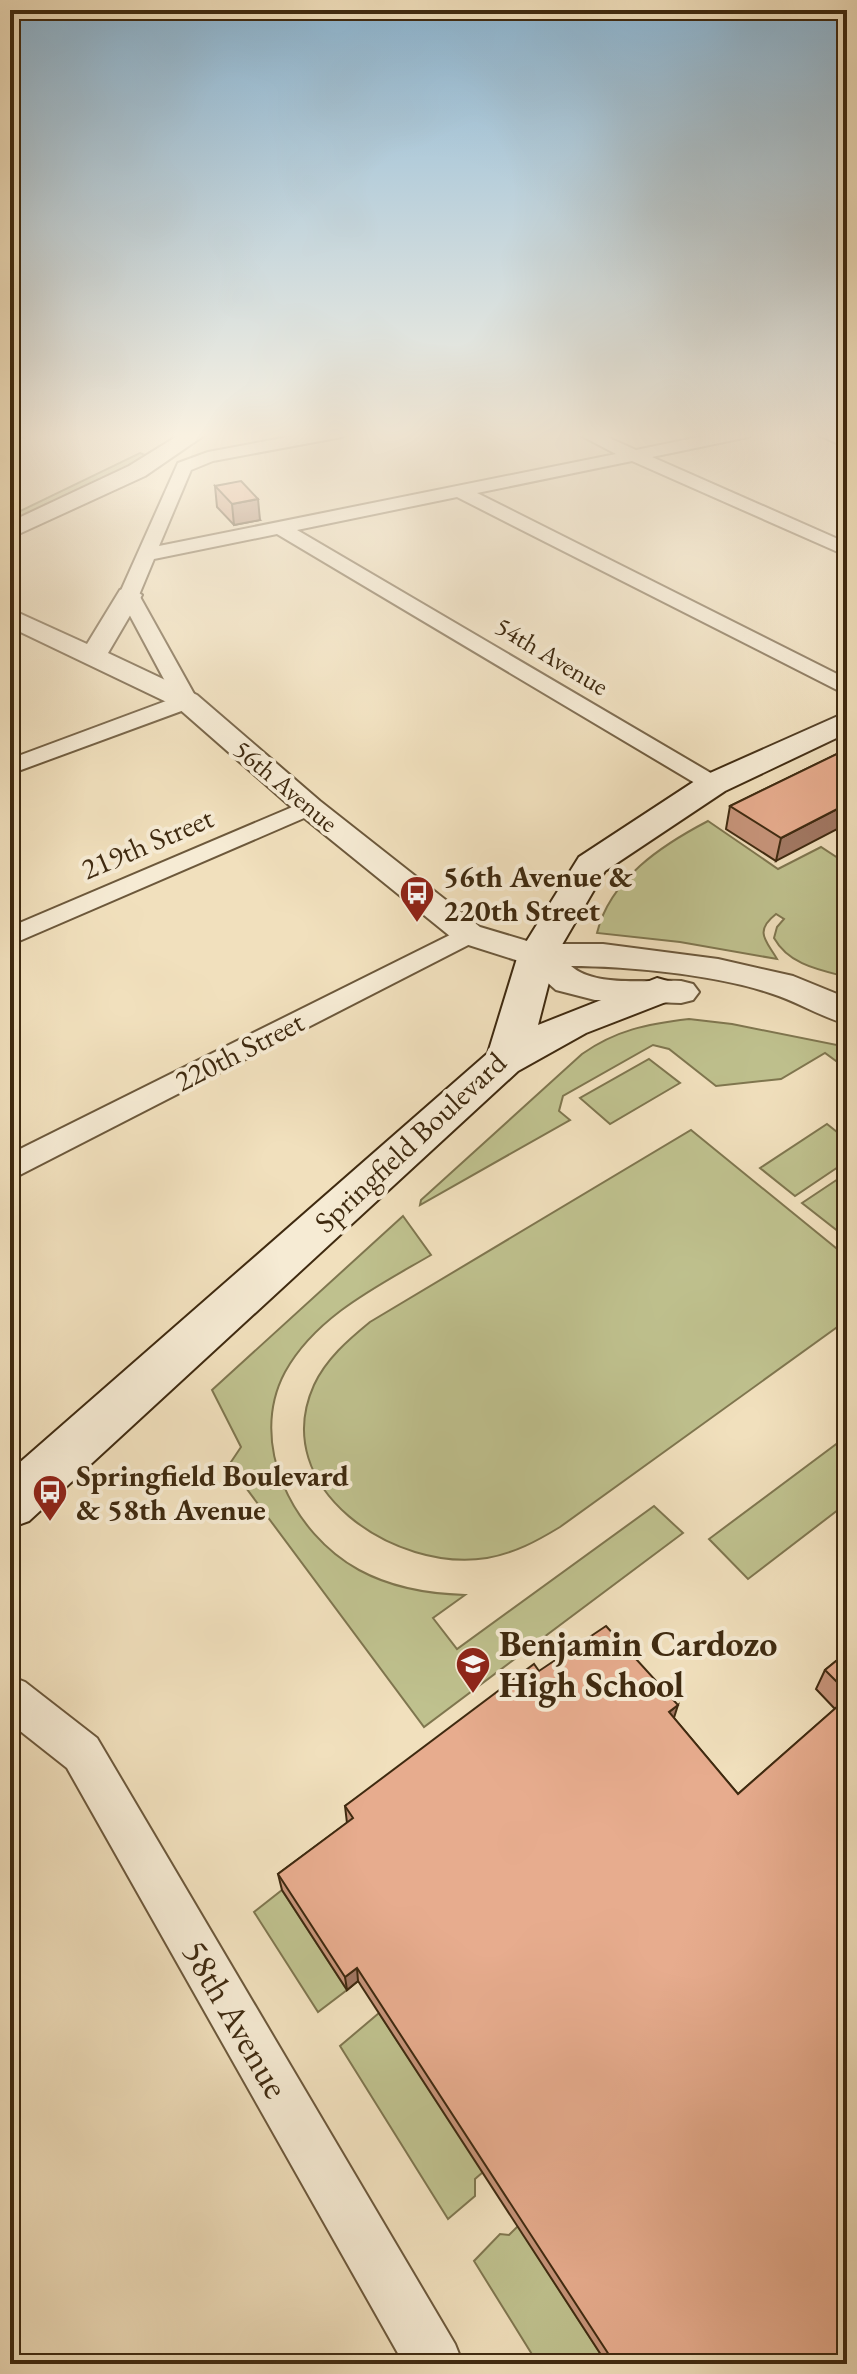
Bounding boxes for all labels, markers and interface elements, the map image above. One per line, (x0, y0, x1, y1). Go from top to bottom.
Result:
street label: 54th Avenue (489, 609, 615, 703)
street label: 56th Avenue (227, 732, 345, 840)
street label: 219th Street (75, 797, 220, 888)
place label: 56th Avenue & 220th Street (443, 857, 633, 930)
bus stop icon: 56th Avenue & 220th Street (398, 874, 436, 924)
street label: 220th Street (168, 1002, 311, 1100)
street label: Springfield Boulevard (306, 1042, 515, 1241)
place label: Springfield Boulevard & 58th Avenue (76, 1456, 349, 1529)
bus stop icon: Springfield Boulevard & 58th Avenue (31, 1473, 69, 1523)
place label: Benjamin Cardozo High School (499, 1620, 777, 1708)
school or university icon: Benjamin Cardozo High School (454, 1645, 492, 1695)
street label: 58th Avenue (172, 1931, 300, 2107)

